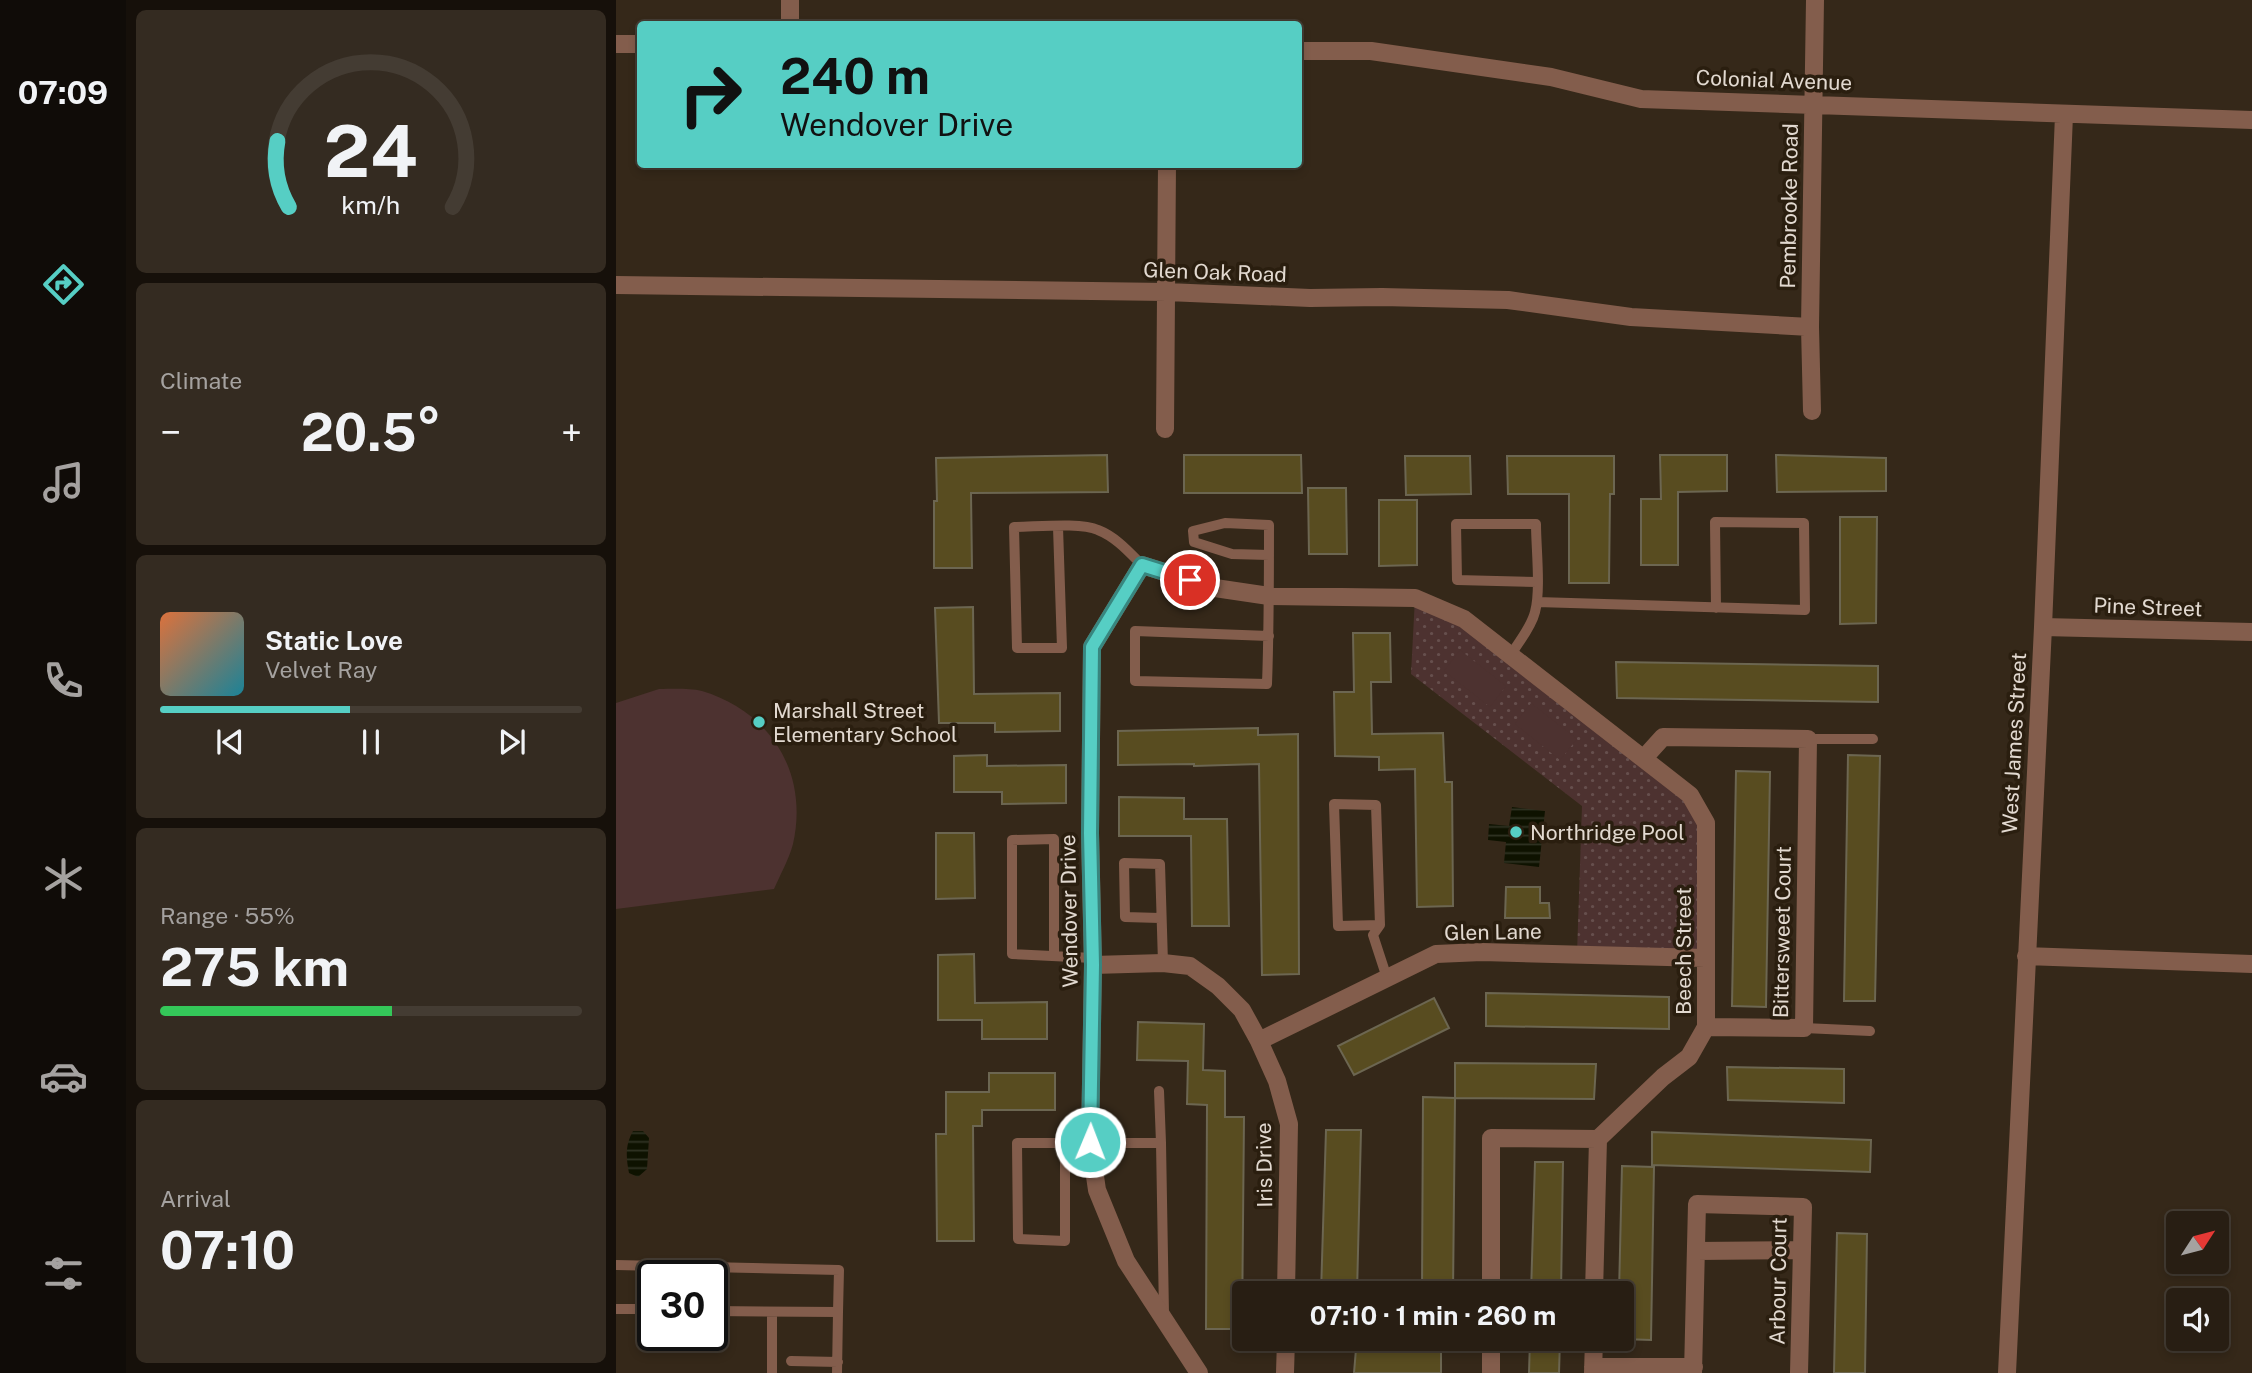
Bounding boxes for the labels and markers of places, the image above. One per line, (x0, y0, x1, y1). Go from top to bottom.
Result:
pin (1160, 550, 1220, 610)
place label: Marshall Street Elementary School (773, 698, 957, 747)
marker: Marshall Street Elementary School (751, 714, 767, 730)
place label: Northridge Pool (1530, 820, 1685, 845)
marker: Northridge Pool (1508, 824, 1524, 840)

